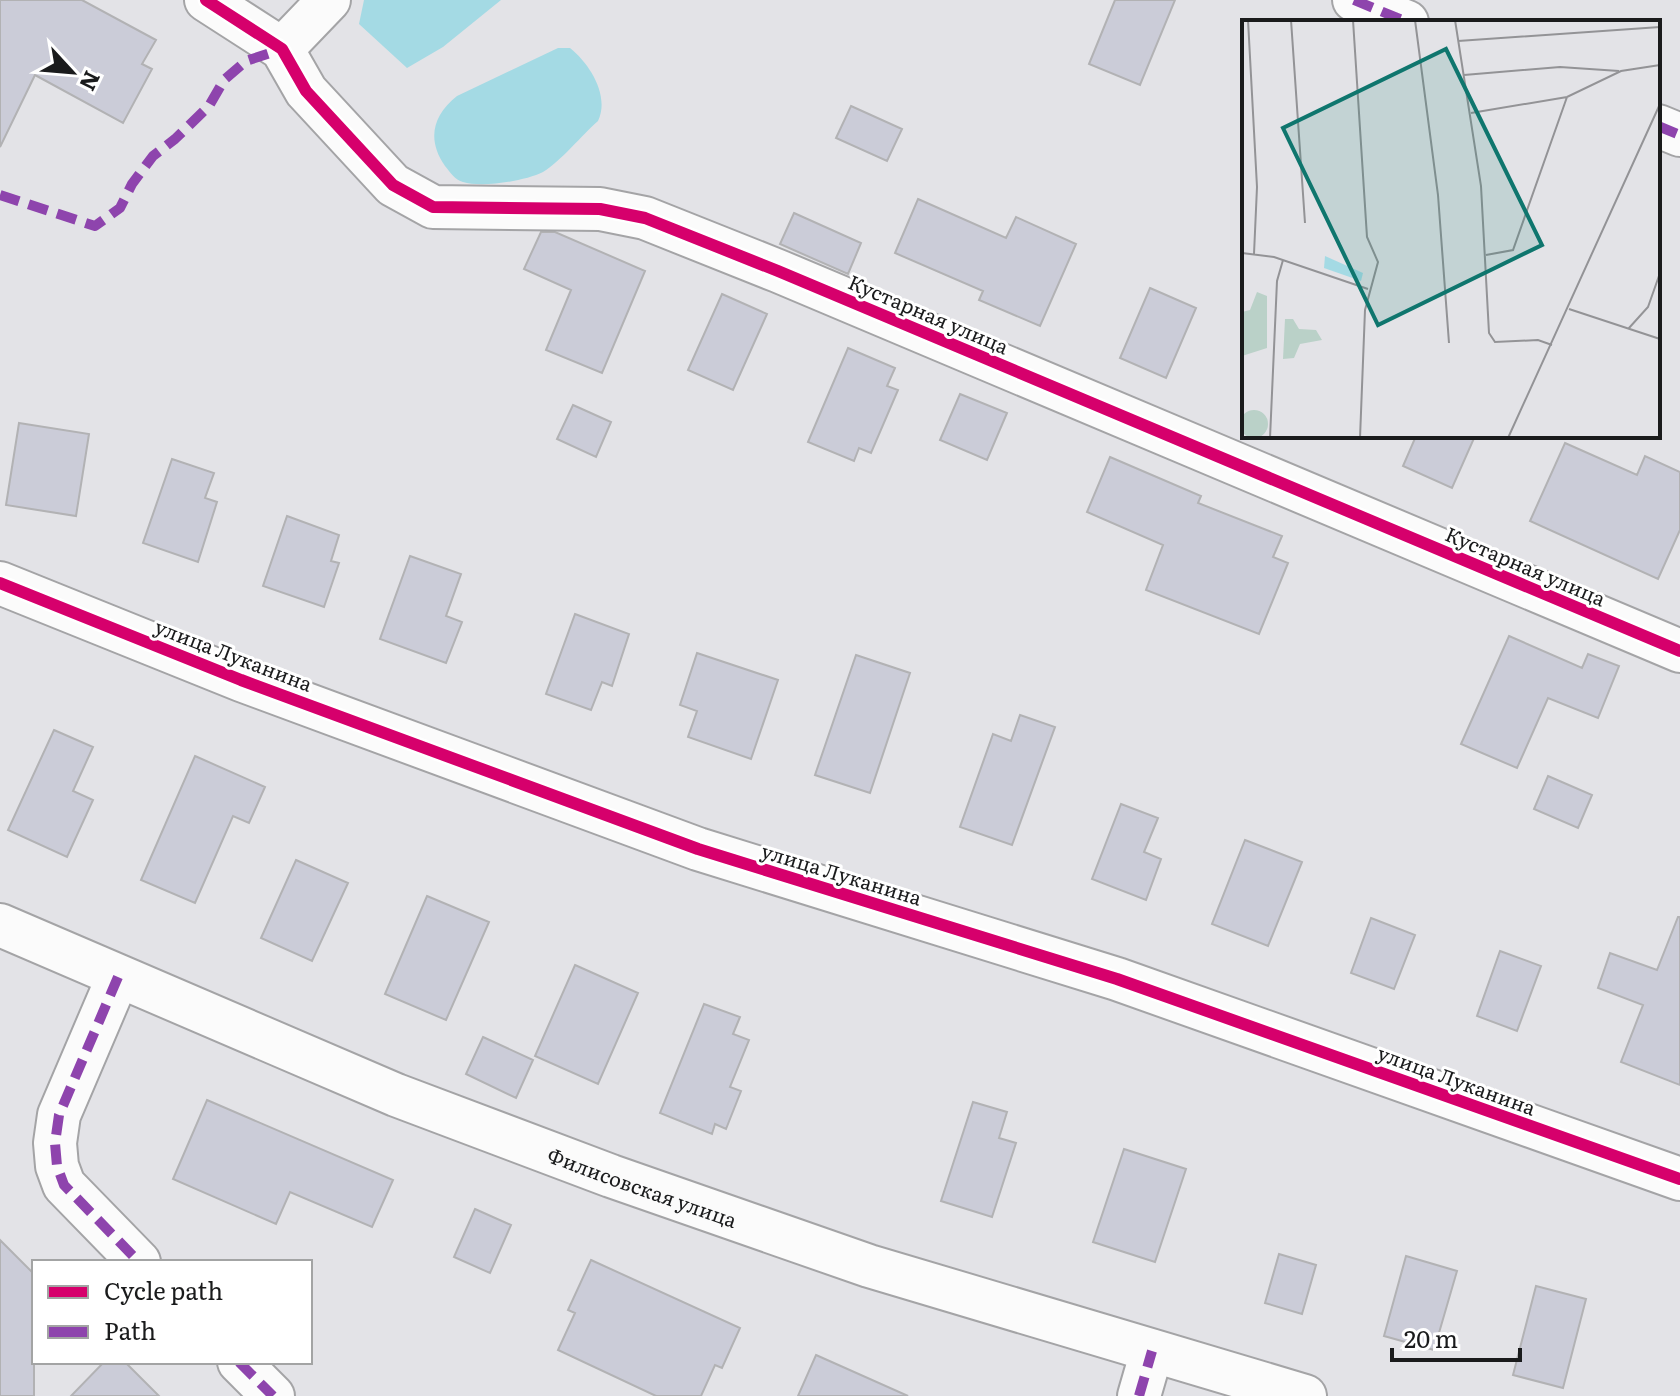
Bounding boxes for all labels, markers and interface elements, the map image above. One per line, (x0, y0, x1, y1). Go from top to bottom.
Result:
inset map (1242, 20, 1660, 438)
north arrow (32, 32, 112, 112)
text: N (72, 66, 110, 97)
street label: Кустарная улица (844, 266, 1014, 360)
street label: Кустарная улица (1441, 518, 1611, 612)
street label: улица Луканина (151, 610, 317, 698)
street label: улица Луканина (758, 834, 926, 912)
street label: улица Луканина (1374, 1036, 1541, 1122)
street label: Филисовская улица (544, 1139, 742, 1234)
legend (32, 1260, 312, 1364)
text: Cycle path (104, 1272, 223, 1307)
text: Path (104, 1312, 156, 1347)
scale bar (1392, 1312, 1520, 1362)
text: 20 m (1404, 1320, 1458, 1355)

